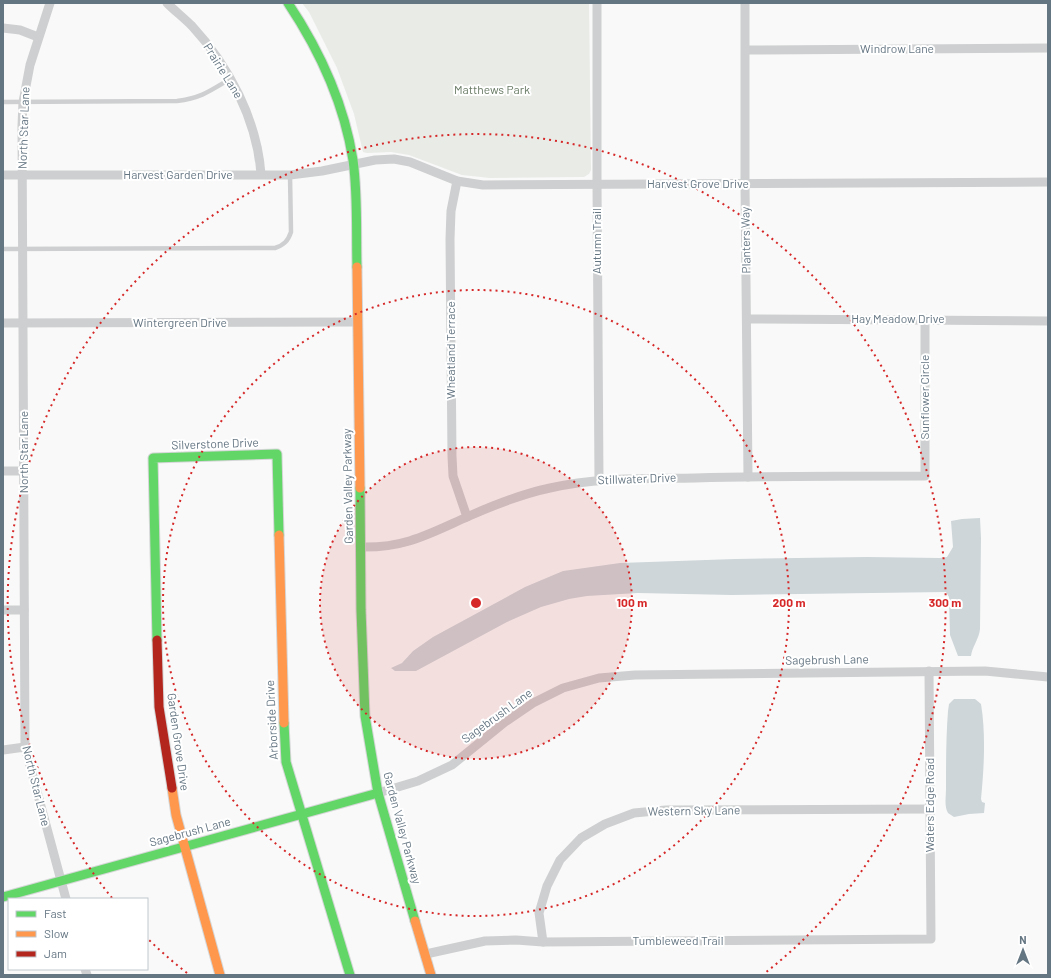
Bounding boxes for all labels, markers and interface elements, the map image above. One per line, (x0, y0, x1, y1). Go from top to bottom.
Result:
street label: Prairie Lane (201, 40, 246, 101)
street label: Windrow Lane (860, 41, 934, 55)
park label: Matthews Park (454, 82, 530, 96)
street label: North Star Lane (15, 87, 31, 169)
street label: Harvest Garden Drive (123, 167, 233, 181)
street label: Harvest Grove Drive (647, 176, 749, 190)
street label: Planters Way (737, 206, 753, 274)
street label: Autumn Trail (589, 208, 603, 274)
street label: Wheatland Terrace (443, 301, 457, 399)
street label: Hay Meadow Drive (851, 311, 945, 325)
street label: Wintergreen Drive (133, 315, 227, 329)
street label: Sunflower Circle (917, 355, 931, 439)
street label: North Star Lane (16, 411, 30, 493)
street label: Garden Valley Parkway (339, 428, 355, 544)
street label: Silverstone Drive (171, 434, 259, 452)
street label: Stillwater Drive (597, 470, 677, 486)
text: 100 m (617, 595, 647, 609)
text: 200 m (773, 595, 805, 609)
text: 300 m (929, 595, 961, 609)
centre of rings (469, 596, 483, 610)
street label: Sagebrush Lane (785, 651, 869, 667)
street label: Arborside Drive (262, 680, 280, 760)
street label: Sagebrush Lane (458, 685, 534, 745)
street label: Garden Grove Drive (165, 692, 193, 792)
street label: North Star Lane (20, 744, 54, 827)
street label: Waters Edge Road (922, 758, 936, 852)
street label: Garden Valley Parkway (381, 770, 425, 886)
street label: Western Sky Lane (648, 802, 740, 818)
street label: Sagebrush Lane (148, 813, 232, 849)
legend (8, 898, 148, 970)
text: Fast (44, 906, 67, 920)
text: Slow (44, 926, 69, 940)
north arrow (1003, 930, 1043, 970)
street label: Tumbleweed Trail (633, 933, 723, 947)
text: N (1019, 933, 1027, 946)
text: Jam (44, 946, 67, 960)

